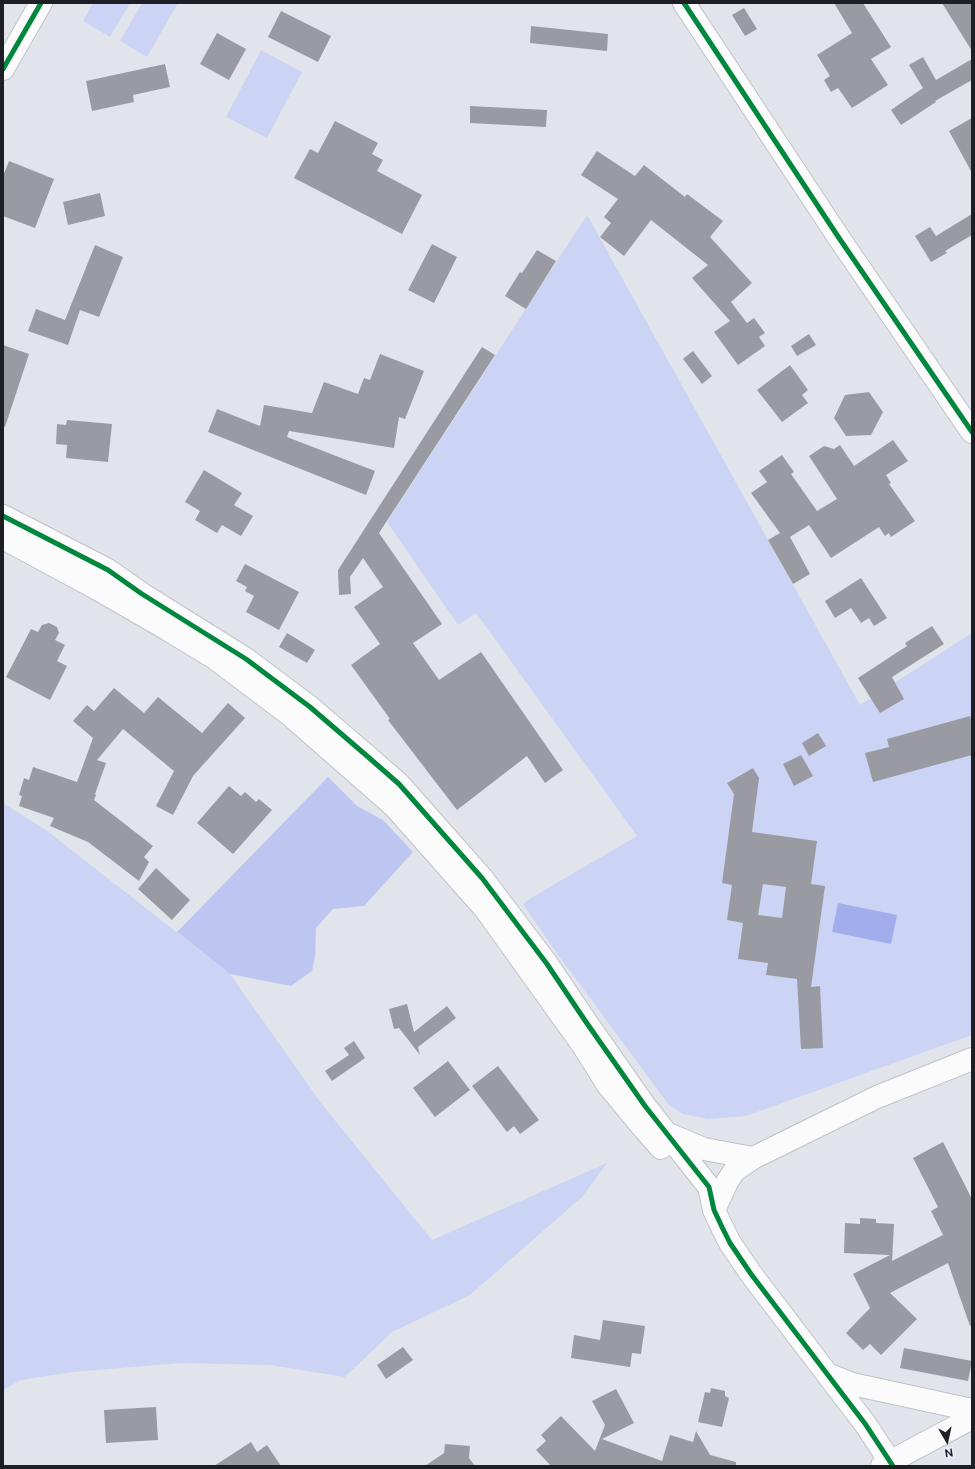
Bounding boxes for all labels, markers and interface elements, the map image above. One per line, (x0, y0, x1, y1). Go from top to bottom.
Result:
north arrow (927, 1421, 967, 1461)
text: N (944, 1446, 954, 1459)

